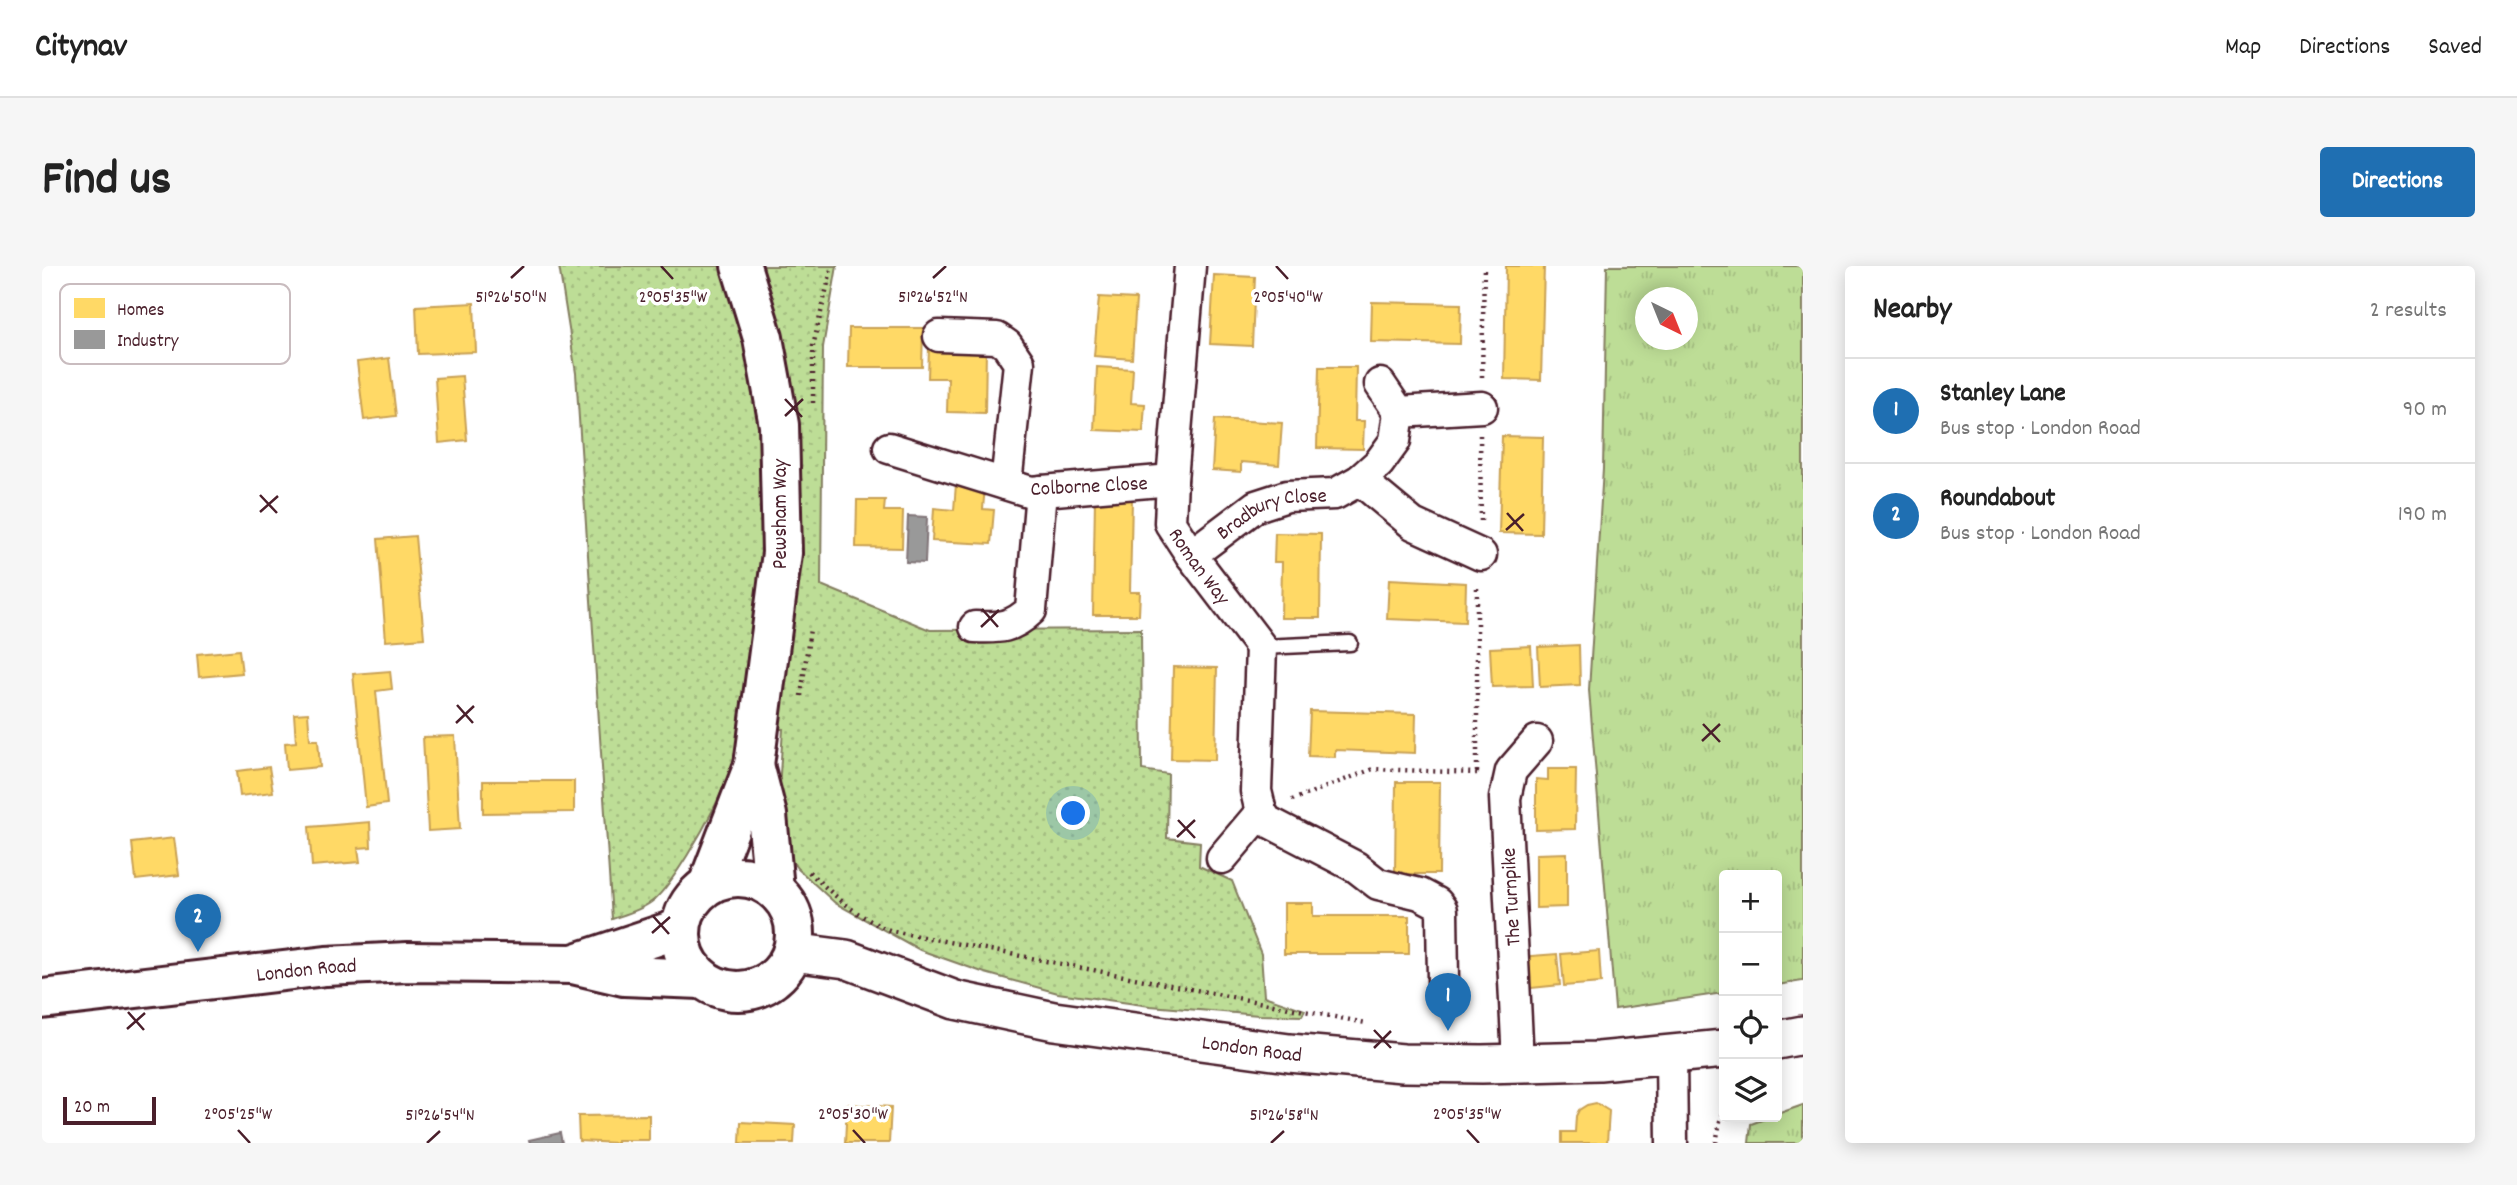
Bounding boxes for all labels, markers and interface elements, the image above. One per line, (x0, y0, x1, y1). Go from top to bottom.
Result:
text: Citynav (35, 25, 127, 72)
text: Map (2225, 31, 2261, 65)
text: Directions (2299, 31, 2390, 65)
text: Saved (2428, 31, 2482, 65)
text: Find us (42, 147, 171, 217)
button: Directions (2320, 147, 2475, 217)
legend (60, 284, 290, 364)
text: 51°26'50"N (475, 286, 547, 311)
text: 2°05'35"W (639, 286, 708, 311)
text: 51°26'52"N (898, 286, 968, 311)
text: 2°05'40"W (1253, 286, 1323, 311)
north arrow (1635, 287, 1698, 350)
text: Nearby (1873, 290, 1951, 333)
text: 2 results (2370, 295, 2447, 328)
text: Homes (117, 298, 165, 325)
text: Industry (117, 329, 179, 356)
text: Stanley Lane (1940, 376, 2066, 413)
text: 1 (1893, 394, 1899, 427)
text: 90 m (2403, 394, 2447, 427)
text: Bus stop · London Road (1940, 413, 2141, 446)
street label: Pewsham Way (767, 458, 797, 569)
street label: Colborne Close (1030, 470, 1149, 506)
text: Roundabout (1940, 481, 2055, 518)
street label: Bradbury Close (1211, 482, 1328, 549)
text: 2 (1891, 499, 1901, 532)
text: 190 m (2398, 499, 2447, 532)
text: Bus stop · London Road (1940, 518, 2141, 551)
street label: Roman Way (1159, 523, 1236, 613)
your location (1056, 796, 1090, 830)
street label: The Turnpike (1495, 847, 1531, 947)
map controls (1719, 870, 1782, 1122)
button: + (1719, 870, 1782, 933)
pin: 2 (175, 894, 221, 952)
button: − (1719, 933, 1782, 996)
street label: London Road (255, 953, 357, 992)
pin: 1 (1425, 973, 1471, 1031)
button: locate (1719, 996, 1782, 1059)
street label: London Road (1200, 1029, 1303, 1072)
button: layers (1719, 1059, 1782, 1122)
scale bar (63, 1094, 156, 1126)
text: 20 m (74, 1095, 110, 1122)
text: 2°05'25"W (204, 1103, 273, 1128)
text: 2°05'30"W (818, 1103, 889, 1128)
text: 2°05'35"W (1433, 1103, 1502, 1128)
text: 51°26'54"N (405, 1104, 475, 1129)
text: 51°26'58"N (1249, 1104, 1319, 1129)

